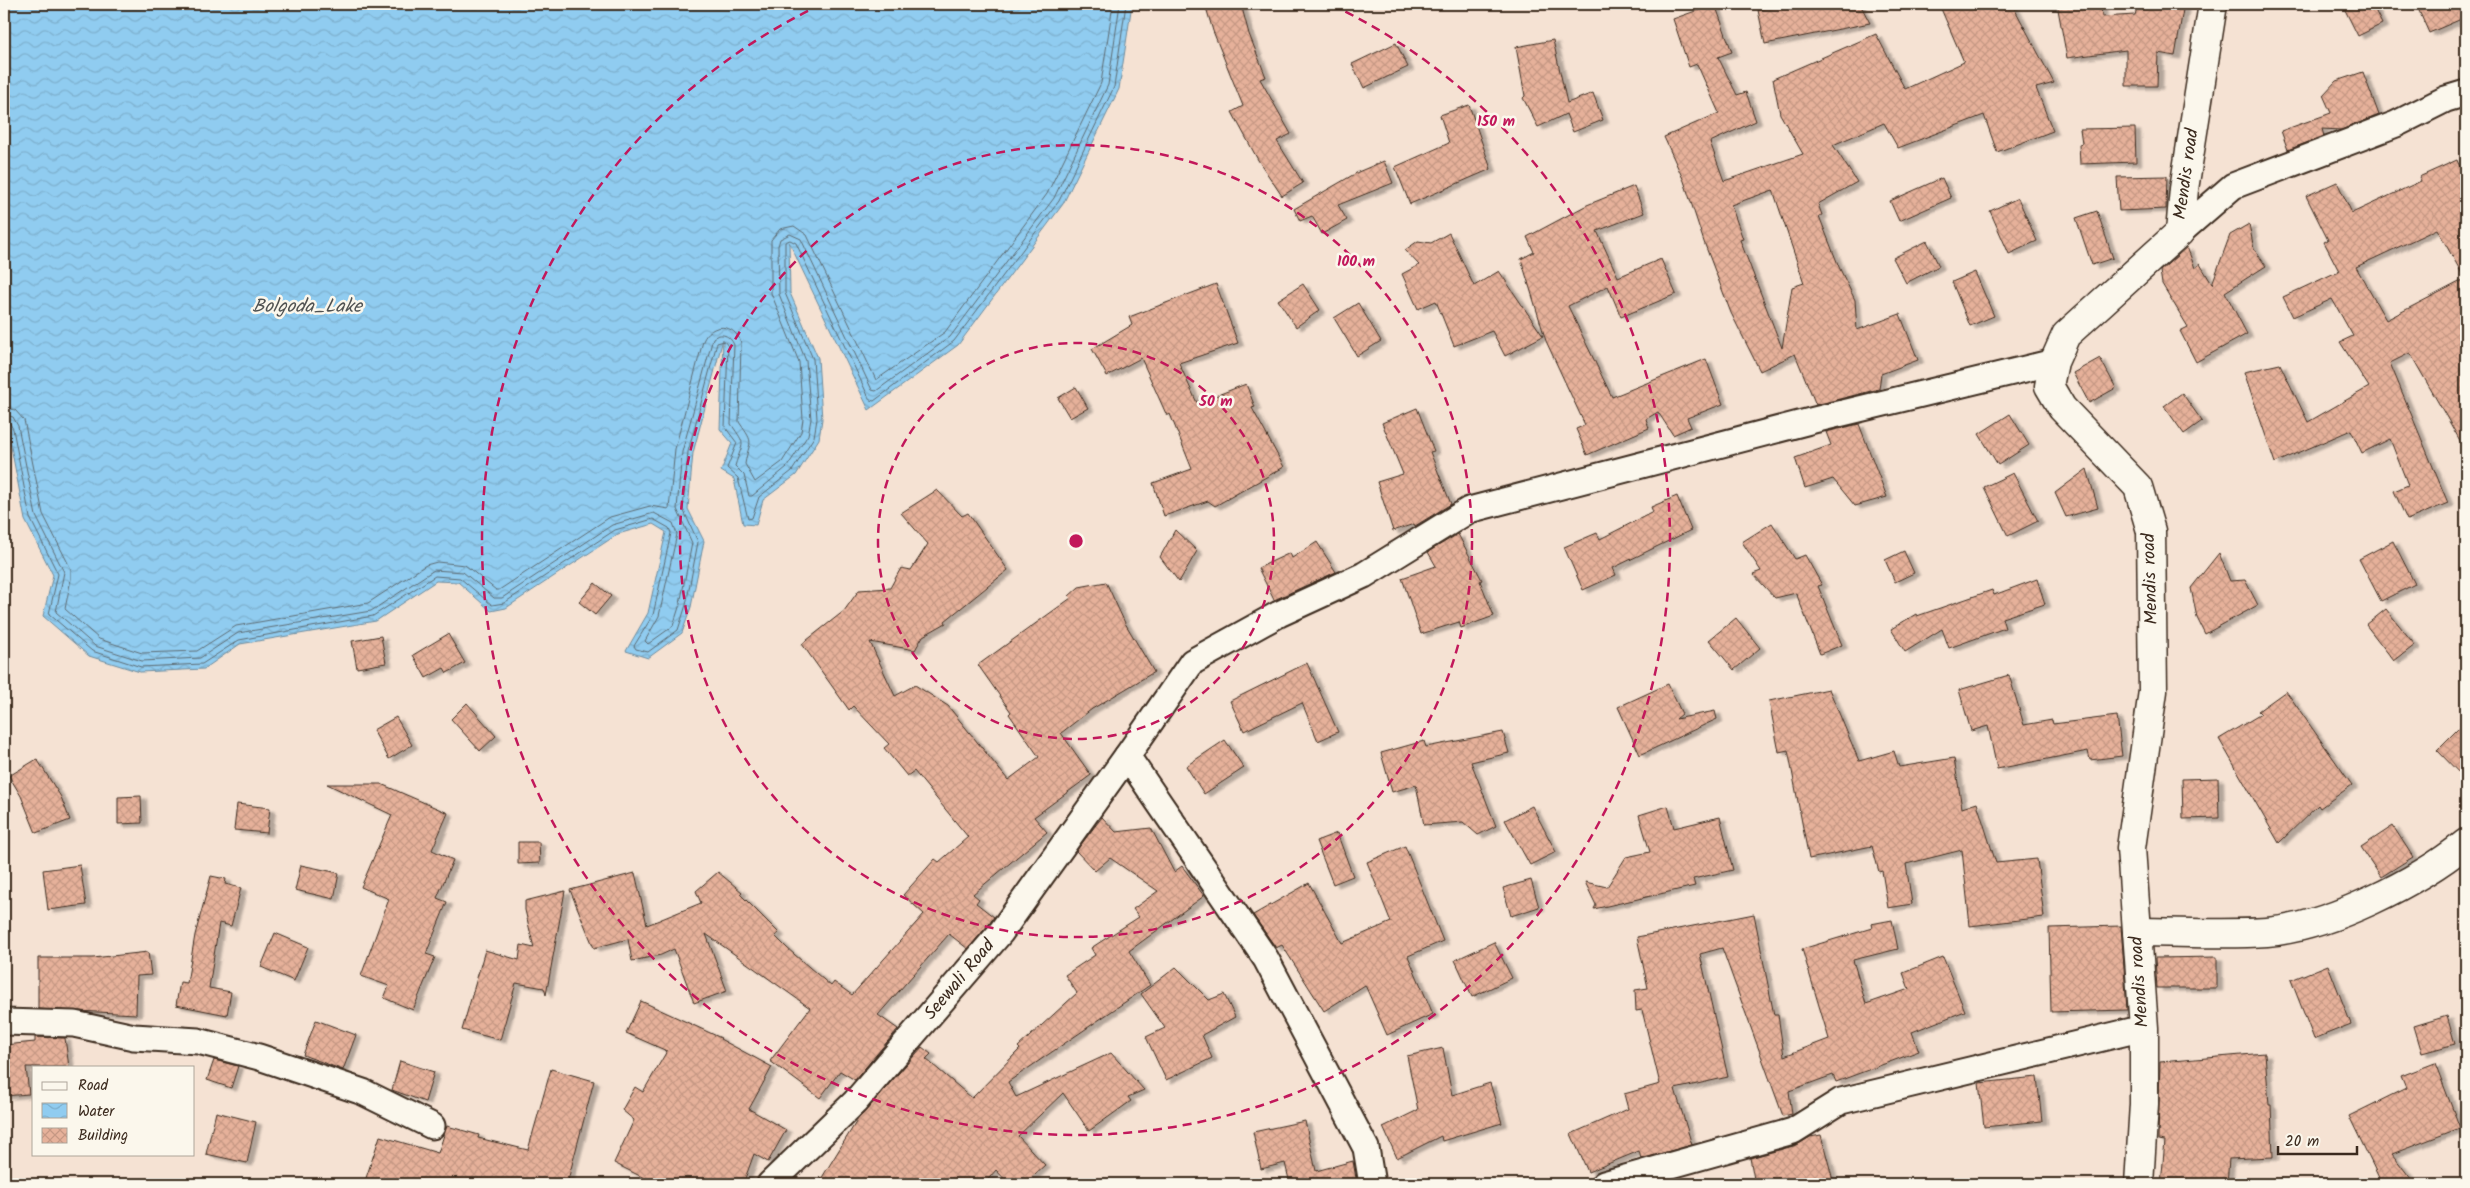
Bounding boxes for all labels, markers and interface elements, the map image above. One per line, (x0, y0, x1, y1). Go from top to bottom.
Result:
text: 150 m (1477, 110, 1515, 134)
street label: Mendis road (2166, 126, 2208, 221)
text: 100 m (1337, 250, 1375, 274)
water label: Bolgoda_Lake (252, 292, 364, 322)
text: 50 m (1198, 390, 1233, 414)
centre of rings (1067, 532, 1085, 550)
street label: Mendis road (2135, 532, 2167, 625)
street label: Seewali Road (917, 932, 1003, 1027)
street label: Mendis road (2122, 934, 2158, 1029)
legend (32, 1066, 195, 1156)
text: Road (78, 1074, 109, 1098)
text: Water (78, 1100, 115, 1124)
scale bar (2278, 1123, 2356, 1155)
text: Building (78, 1124, 128, 1148)
text: 20 m (2285, 1130, 2319, 1154)

